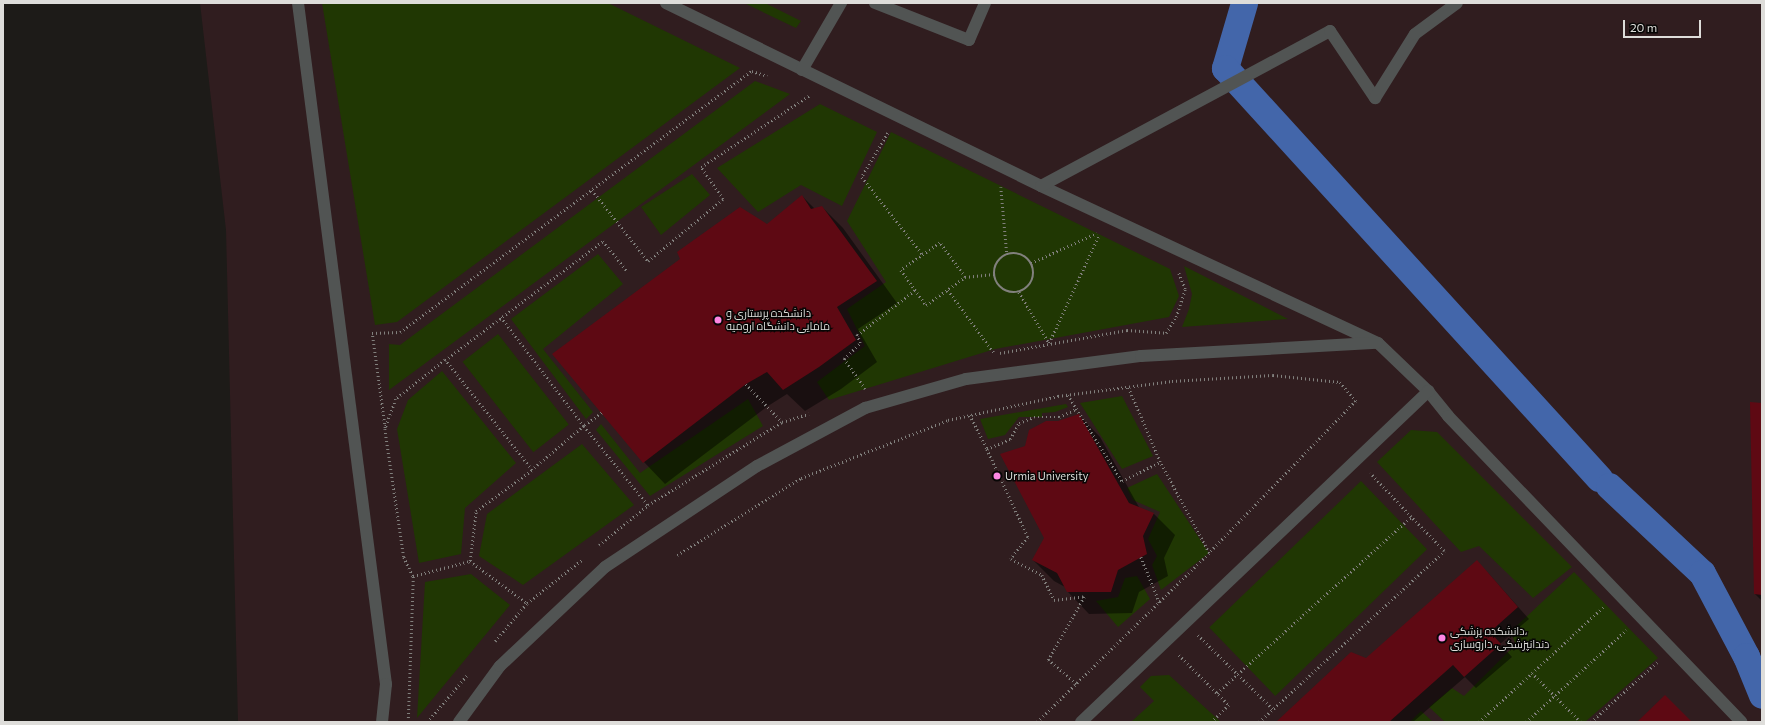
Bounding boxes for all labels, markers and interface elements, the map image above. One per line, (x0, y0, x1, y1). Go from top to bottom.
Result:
scale bar (1625, 12, 1703, 38)
text: 20 m (1630, 20, 1657, 34)
place label: دانشکده پرستاری و مامایی دانشگاه ارومیه (726, 307, 830, 333)
marker: دانشکده پرستاری و مامایی دانشگاه ارومیه (713, 315, 723, 325)
place label: Urmia University (1005, 469, 1088, 483)
marker: Urmia University (992, 471, 1002, 481)
place label: دانشکده پزشکی، دندانپزشکی، داروسازی (1450, 625, 1549, 651)
marker: دانشکده پزشکی، دندانپزشکی، داروسازی (1437, 633, 1447, 643)

